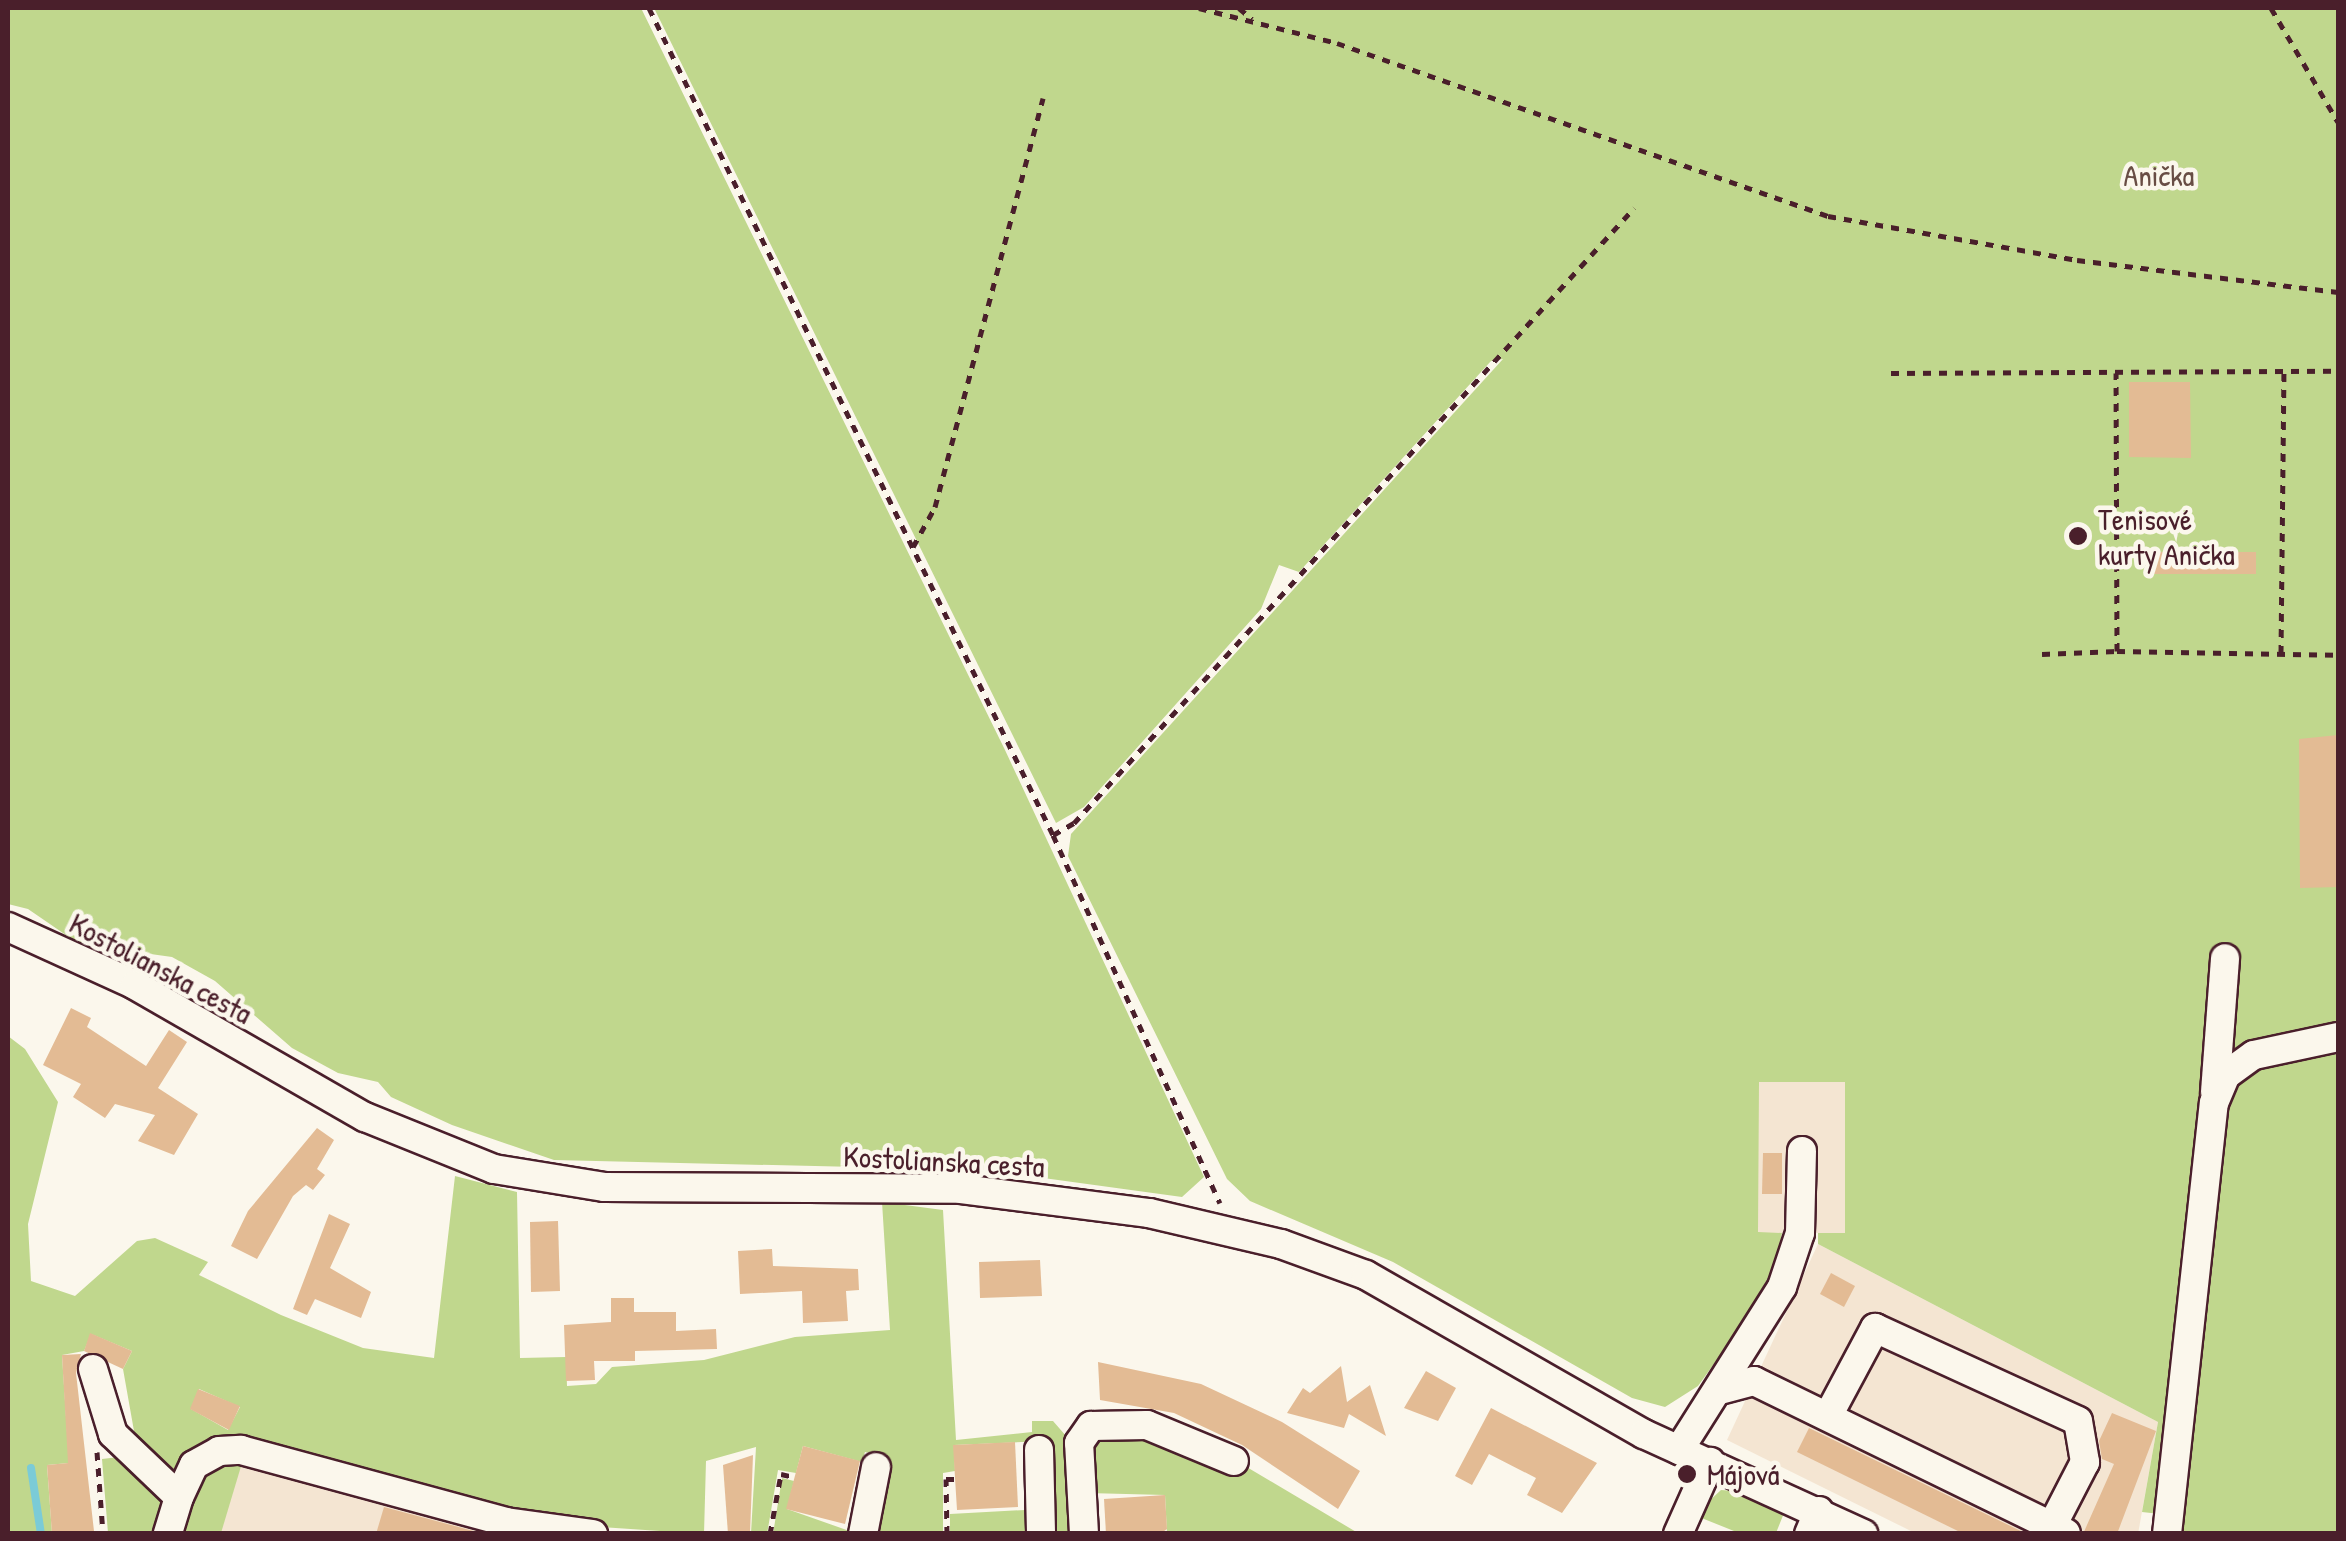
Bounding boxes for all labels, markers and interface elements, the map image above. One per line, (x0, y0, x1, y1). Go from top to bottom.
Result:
park label: Anička (2124, 157, 2194, 193)
place label: Tenisové kurty Anička (2098, 501, 2235, 572)
marker: Tenisové kurty Anička (2067, 525, 2089, 547)
street label: Kostolianska cesta (64, 905, 258, 1031)
street label: Kostolianska cesta (842, 1138, 1046, 1184)
place label: Májová (1707, 1456, 1780, 1492)
marker: Májová (1676, 1463, 1698, 1485)

